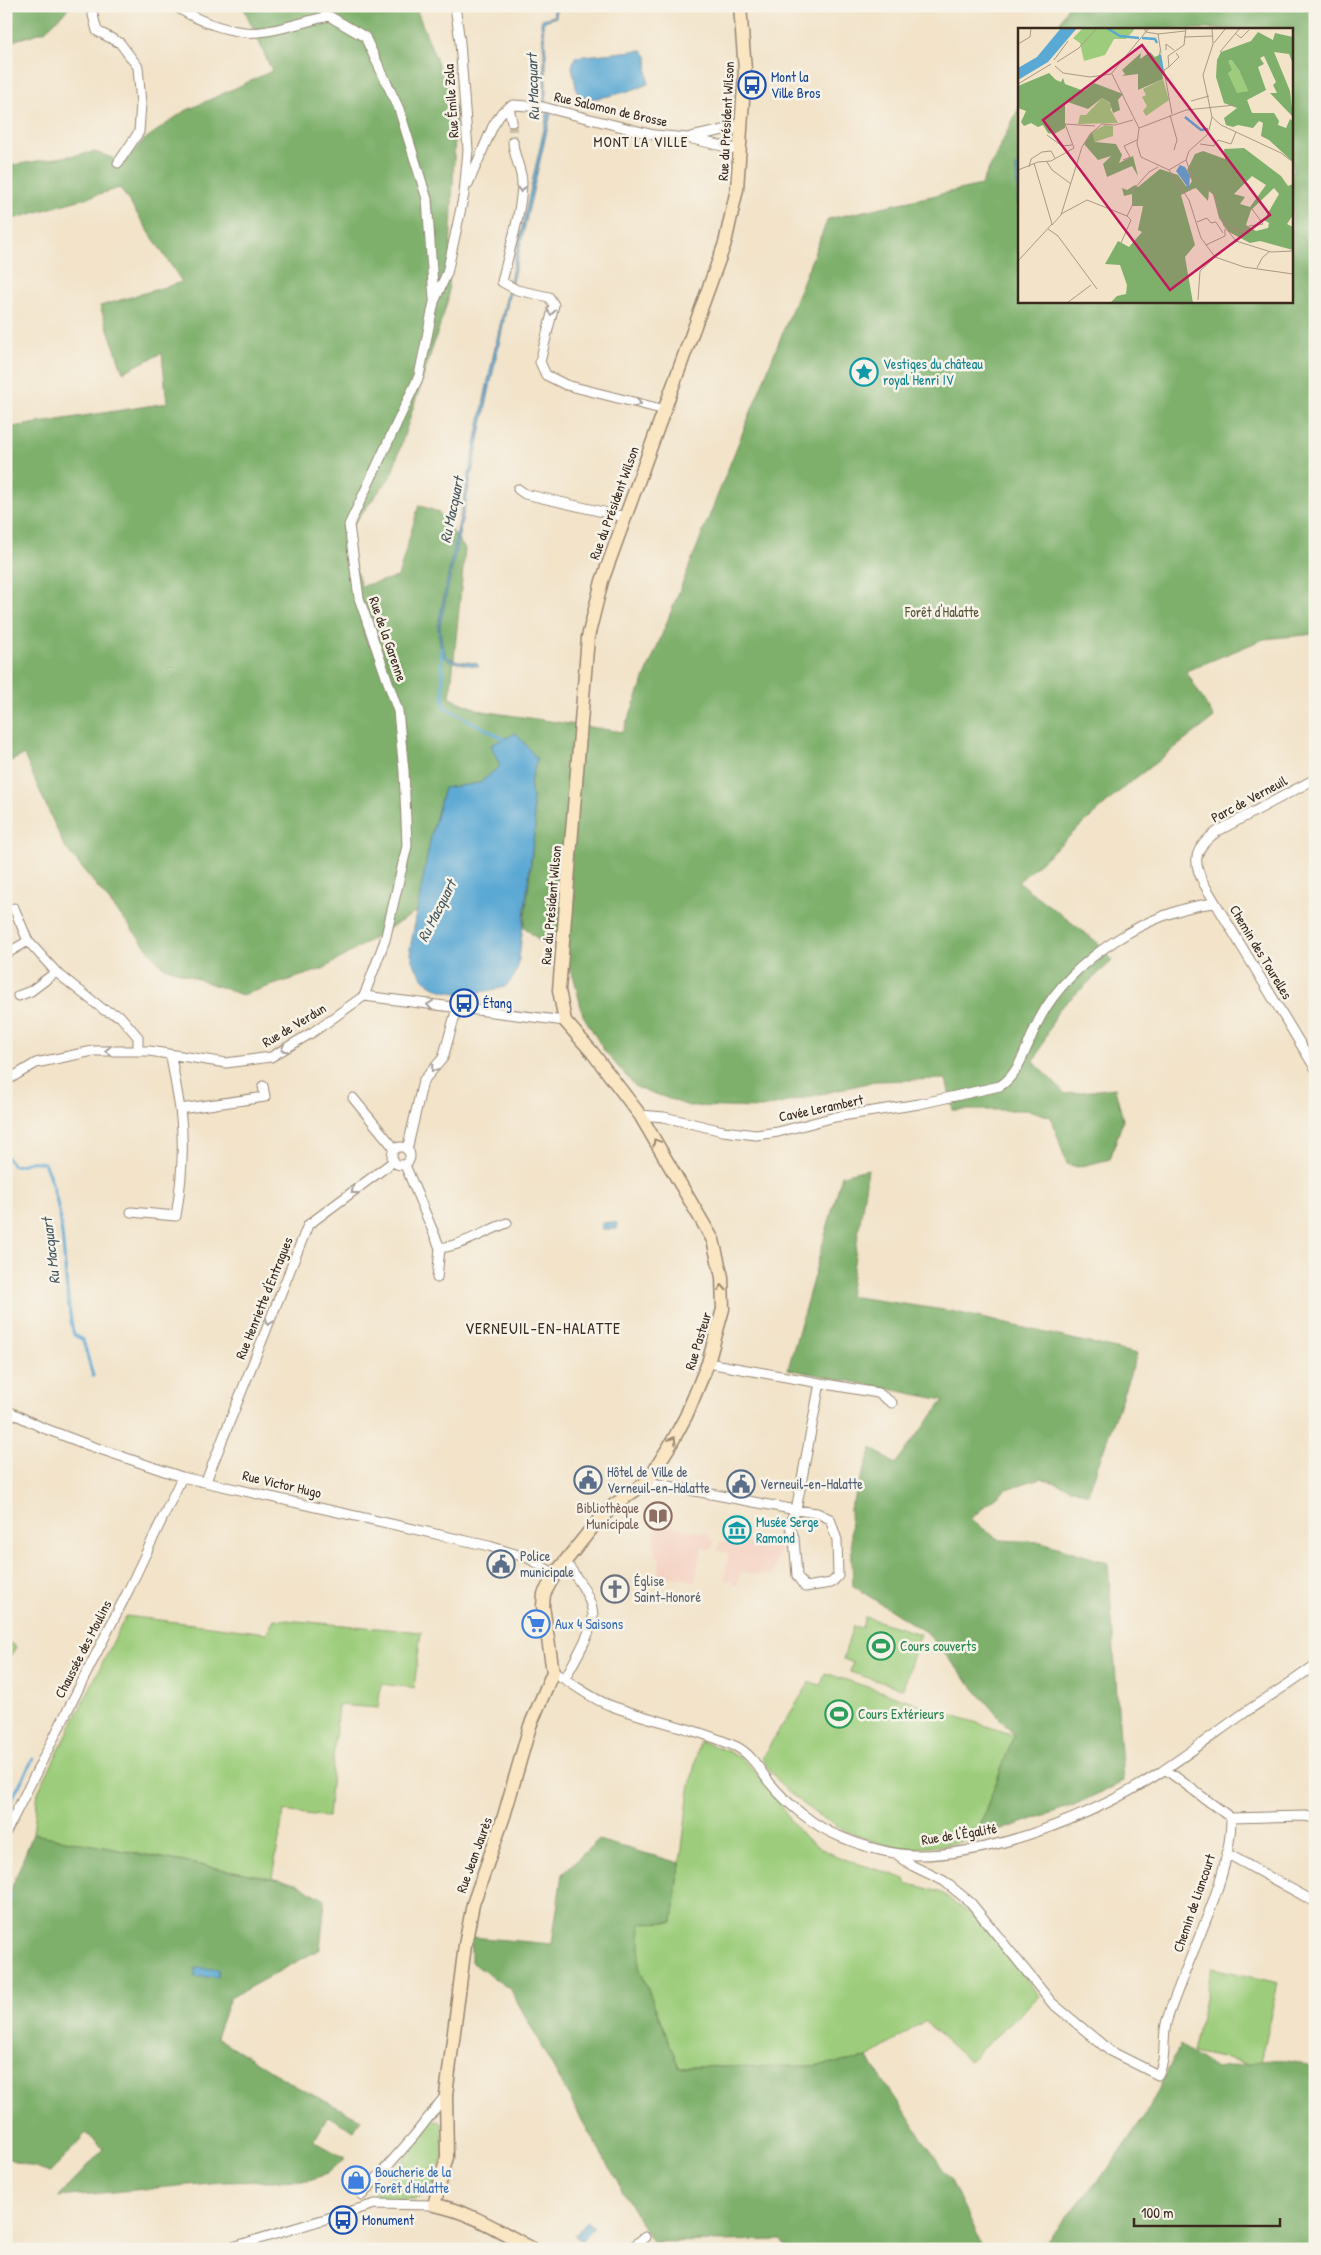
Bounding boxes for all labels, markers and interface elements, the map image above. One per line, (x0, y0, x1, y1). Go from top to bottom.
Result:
inset map (1018, 28, 1294, 302)
water label: Ru Macquart (521, 51, 544, 121)
street label: Rue du Président Wilson (713, 61, 738, 181)
street label: Rue Émile Zola (438, 63, 463, 139)
place label: Mont la Ville Bros (771, 67, 820, 102)
bus stop icon: Mont la Ville Bros (737, 70, 767, 100)
street label: Rue Salomon de Brosse (553, 86, 670, 131)
district label: MONT LA VILLE (594, 131, 688, 152)
one-way arrow (516, 185, 527, 193)
one-way arrow (547, 307, 557, 316)
place label: Vestiges du château royal Henri IV (883, 354, 983, 390)
place icon: Vestiges du château royal Henri IV (849, 357, 879, 387)
one-way arrow (634, 397, 643, 408)
street label: Rue du Président Wilson (584, 443, 643, 562)
water label: Ru Macquart (434, 472, 469, 545)
street label: Rue de la Garenne (365, 594, 412, 684)
park label: Forêt d'Halatte (904, 602, 979, 621)
street label: Parc de Verneuil (1207, 770, 1290, 827)
street label: Rue du Président Wilson (536, 845, 565, 965)
water label: Ru Macquart (412, 874, 462, 945)
street label: Chemin des Tourelles (1226, 901, 1297, 1002)
bus stop icon: Étang (449, 988, 479, 1018)
place label: Étang (483, 993, 512, 1013)
street label: Rue de Verdun (258, 998, 329, 1051)
one-way arrow (426, 1000, 434, 1011)
one-way arrow (281, 1043, 290, 1053)
one-way arrow (104, 1046, 112, 1056)
one-way arrow (430, 1063, 439, 1072)
street label: Cavée Lerambert (777, 1089, 865, 1126)
one-way arrow (652, 1139, 662, 1148)
one-way arrow (351, 1185, 360, 1193)
water label: Ru Macquart (36, 1214, 65, 1285)
street label: Rue Henriette d'Entragues (230, 1234, 298, 1362)
one-way arrow (717, 1284, 728, 1292)
street label: Rue Pasteur (680, 1309, 716, 1372)
district label: VERNEUIL-EN-HALATTE (465, 1317, 621, 1339)
one-way arrow (265, 1318, 275, 1326)
one-way arrow (667, 1437, 677, 1446)
place label: Hôtel de Ville de Verneuil-en-Halatte (607, 1462, 710, 1497)
street label: Rue Victor Hugo (241, 1465, 324, 1503)
public building icon: Hôtel de Ville de Verneuil-en-Halatte (573, 1465, 603, 1495)
public building icon: Verneuil-en-Halatte (726, 1469, 756, 1499)
place label: Verneuil-en-Halatte (760, 1474, 863, 1493)
place label: Bibliothèque Municipale (577, 1498, 639, 1534)
library icon: Bibliothèque Municipale (643, 1501, 673, 1531)
place label: Musée Serge Ramond (756, 1512, 819, 1547)
museum icon: Musée Serge Ramond (722, 1515, 752, 1545)
place label: Police municipale (520, 1546, 574, 1582)
public building icon: Police municipale (486, 1549, 516, 1579)
place label: Église Saint-Honoré (634, 1571, 701, 1606)
church icon: Église Saint-Honoré (600, 1574, 630, 1604)
street label: Chaussée des Moulins (50, 1597, 115, 1701)
supermarket icon: Aux 4 Saisons (521, 1609, 551, 1639)
place label: Aux 4 Saisons (555, 1614, 623, 1633)
sports icon: Cours couverts (866, 1631, 896, 1661)
place label: Cours couverts (900, 1636, 976, 1655)
sports icon: Cours Extérieurs (824, 1699, 854, 1729)
place label: Cours Extérieurs (858, 1704, 944, 1723)
street label: Rue Jean Jaurès (451, 1814, 496, 1895)
street label: Rue de l'Égalité (920, 1818, 999, 1850)
street label: Chemin de Liancourt (1168, 1851, 1219, 1954)
place label: Boucherie de la Forêt d'Halatte (374, 2162, 452, 2197)
shop icon: Boucherie de la Forêt d'Halatte (341, 2165, 371, 2195)
scale bar (1134, 2195, 1280, 2227)
text: 100 m (1141, 2202, 1174, 2223)
bus stop icon: Monument (328, 2205, 358, 2235)
place label: Monument (362, 2210, 414, 2229)

